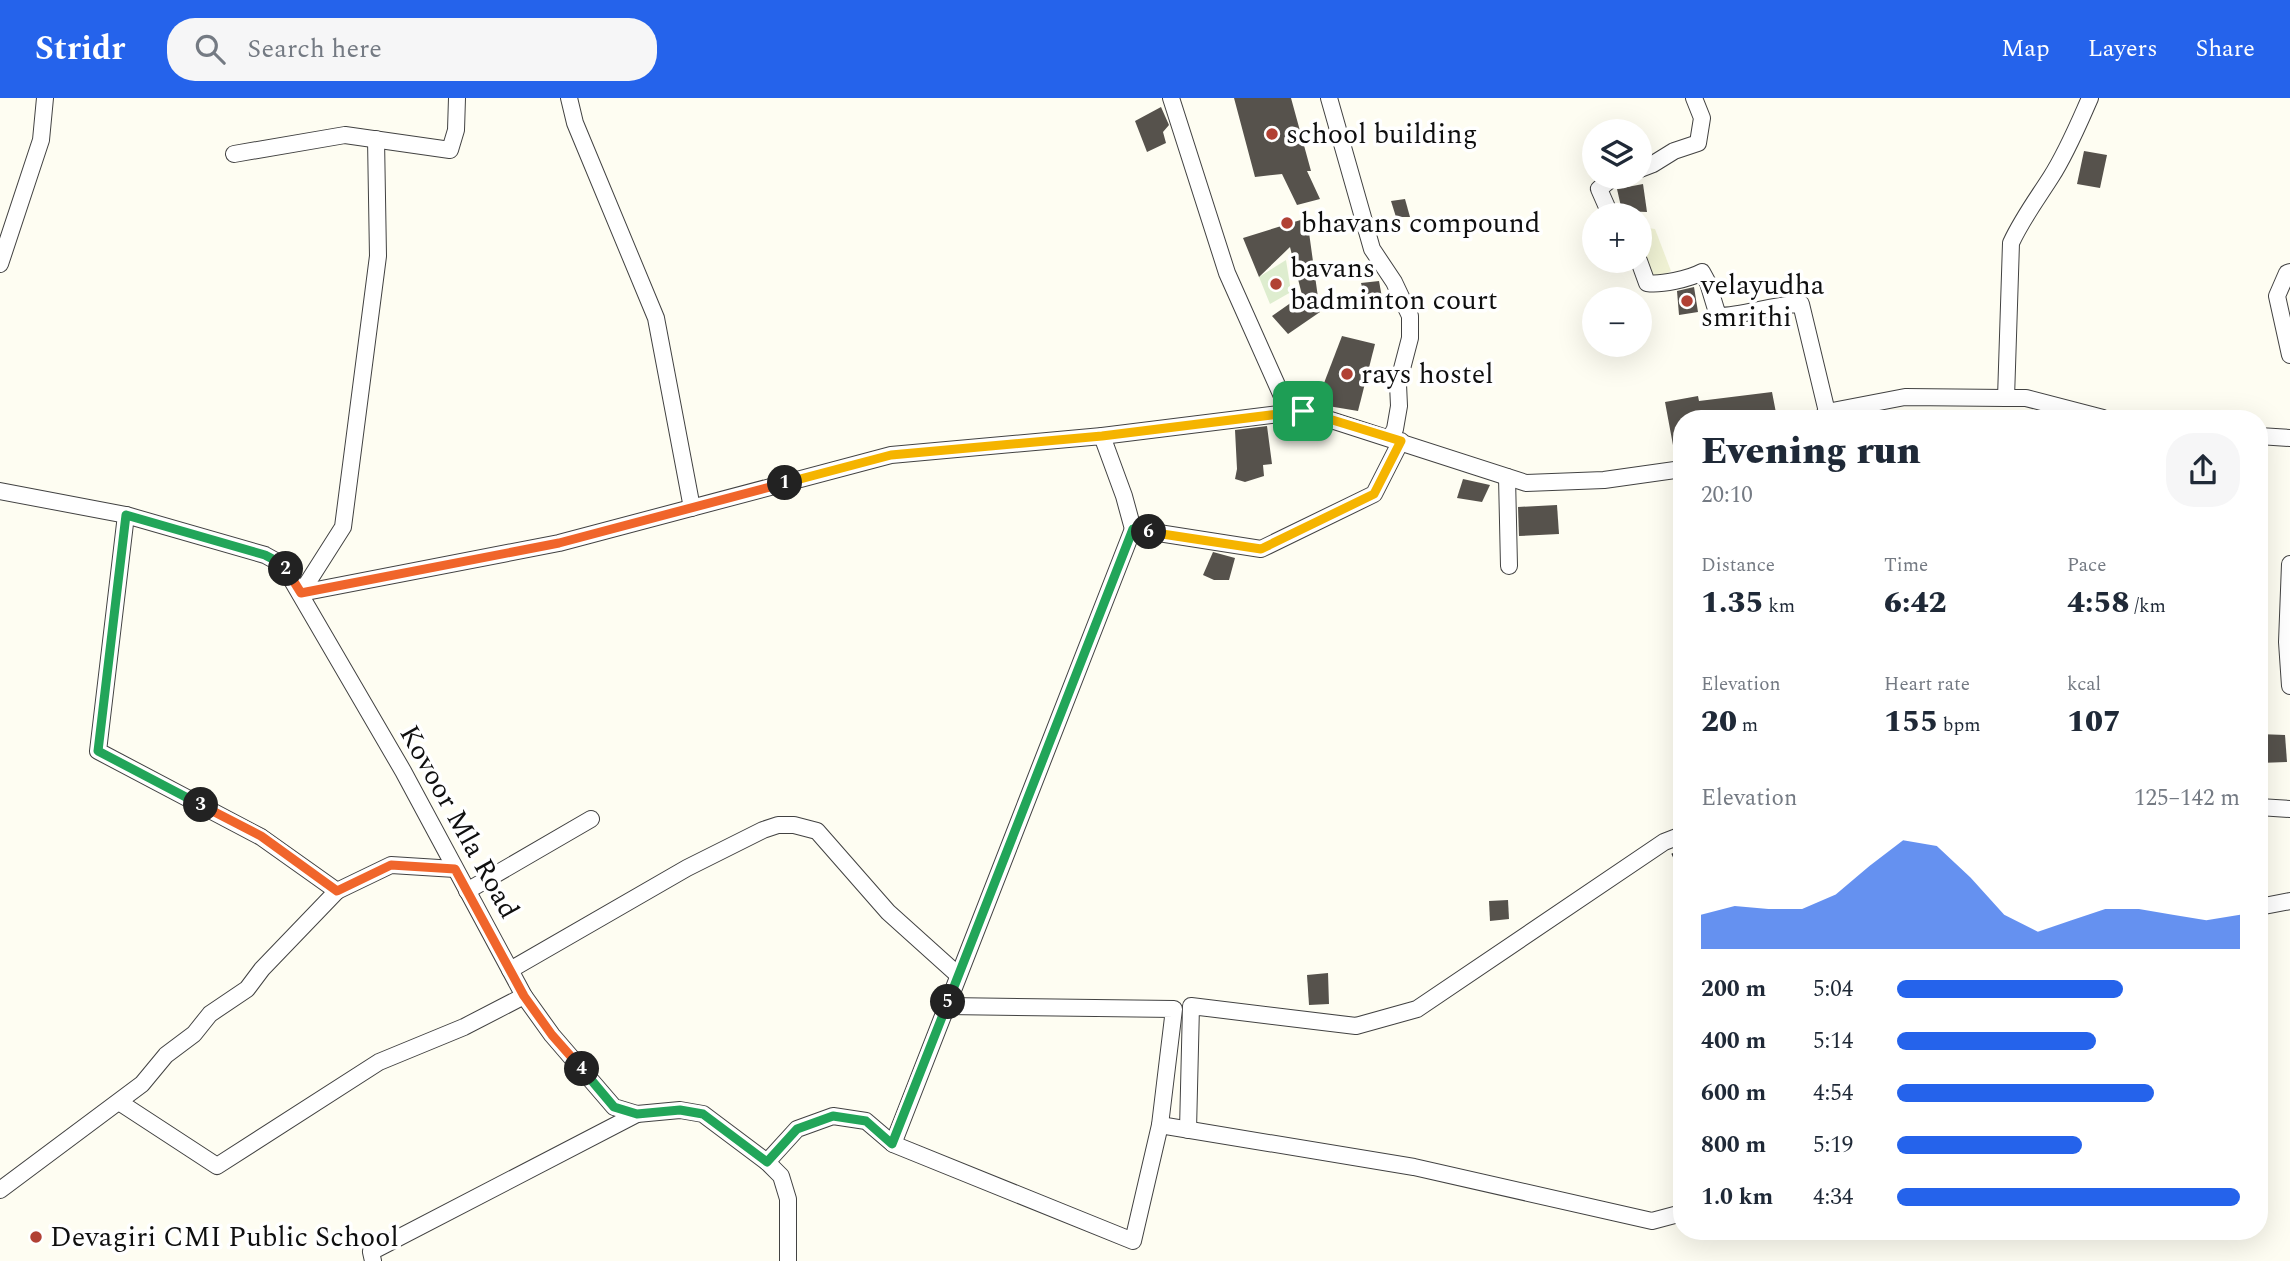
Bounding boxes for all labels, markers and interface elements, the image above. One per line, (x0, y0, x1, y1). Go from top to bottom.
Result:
search box (167, 18, 657, 81)
text: Stridr (35, 24, 125, 74)
text: Search here (247, 29, 382, 69)
icon: search (191, 30, 229, 68)
text: Map (2001, 31, 2050, 67)
text: Layers (2088, 31, 2158, 67)
text: Share (2196, 31, 2255, 67)
place label: school building (1286, 113, 1478, 156)
map controls (1582, 119, 1652, 357)
button: layers (1582, 119, 1652, 189)
marker: school building (1264, 126, 1280, 142)
place label: bhavans compound (1301, 202, 1540, 245)
button: + (1582, 203, 1652, 273)
marker: bhavans compound (1279, 215, 1295, 231)
place label: bavans badminton court (1290, 247, 1498, 322)
place label: velayudha smrithi (1700, 264, 1825, 339)
marker: bavans badminton court (1268, 276, 1284, 292)
button: − (1582, 287, 1652, 357)
marker: velayudha smrithi (1679, 293, 1695, 309)
place label: rays hostel (1361, 353, 1493, 396)
marker: rays hostel (1339, 366, 1355, 382)
pin (1273, 381, 1333, 441)
icon: arrive (1284, 392, 1322, 430)
text: Evening run (1701, 423, 1921, 481)
button: share (2166, 433, 2240, 507)
pin: 1 (768, 466, 802, 500)
text: 1 (779, 468, 790, 497)
text: 20:10 (1701, 478, 1753, 513)
pin: 6 (1132, 514, 1166, 550)
text: 6 (1143, 517, 1154, 546)
text: Distance (1701, 551, 1775, 580)
text: Time (1884, 551, 1928, 580)
text: Pace (2067, 551, 2106, 580)
pin: 2 (268, 552, 304, 587)
text: 2 (280, 554, 291, 583)
text: 1.35 (1701, 580, 1763, 626)
text: 6:42 (1884, 580, 1946, 626)
text: 4:58 (2067, 580, 2129, 626)
text: km (1763, 592, 1795, 621)
text: /km (2129, 592, 2166, 621)
text: Elevation (1701, 670, 1781, 699)
text: Heart rate (1884, 670, 1970, 699)
text: kcal (2067, 670, 2101, 699)
text: 20 (1701, 699, 1737, 745)
text: 155 (1884, 699, 1938, 745)
text: 107 (2067, 699, 2121, 745)
text: m (1737, 711, 1758, 740)
text: bpm (1938, 711, 1981, 740)
street label: Kovoor Mla Road (388, 717, 530, 927)
text: Elevation (1701, 781, 1797, 816)
text: 125–142 m (2134, 781, 2240, 816)
pin: 3 (184, 788, 218, 822)
text: 3 (195, 790, 206, 819)
text: 200 m (1701, 972, 1766, 1007)
text: 5:04 (1813, 972, 1853, 1007)
pin: 5 (930, 984, 965, 1020)
text: 5 (942, 987, 953, 1016)
text: 400 m (1701, 1024, 1766, 1059)
text: 5:14 (1813, 1024, 1853, 1059)
pin: 4 (564, 1052, 600, 1086)
text: 4 (576, 1054, 587, 1083)
text: 600 m (1701, 1076, 1766, 1111)
text: 4:54 (1813, 1076, 1853, 1111)
text: 800 m (1701, 1128, 1766, 1163)
text: 5:19 (1813, 1128, 1853, 1163)
text: 1.0 km (1701, 1180, 1773, 1215)
text: 4:34 (1813, 1180, 1853, 1215)
place label: Devagiri CMI Public School (50, 1216, 399, 1259)
marker: Devagiri CMI Public School (28, 1229, 44, 1245)

